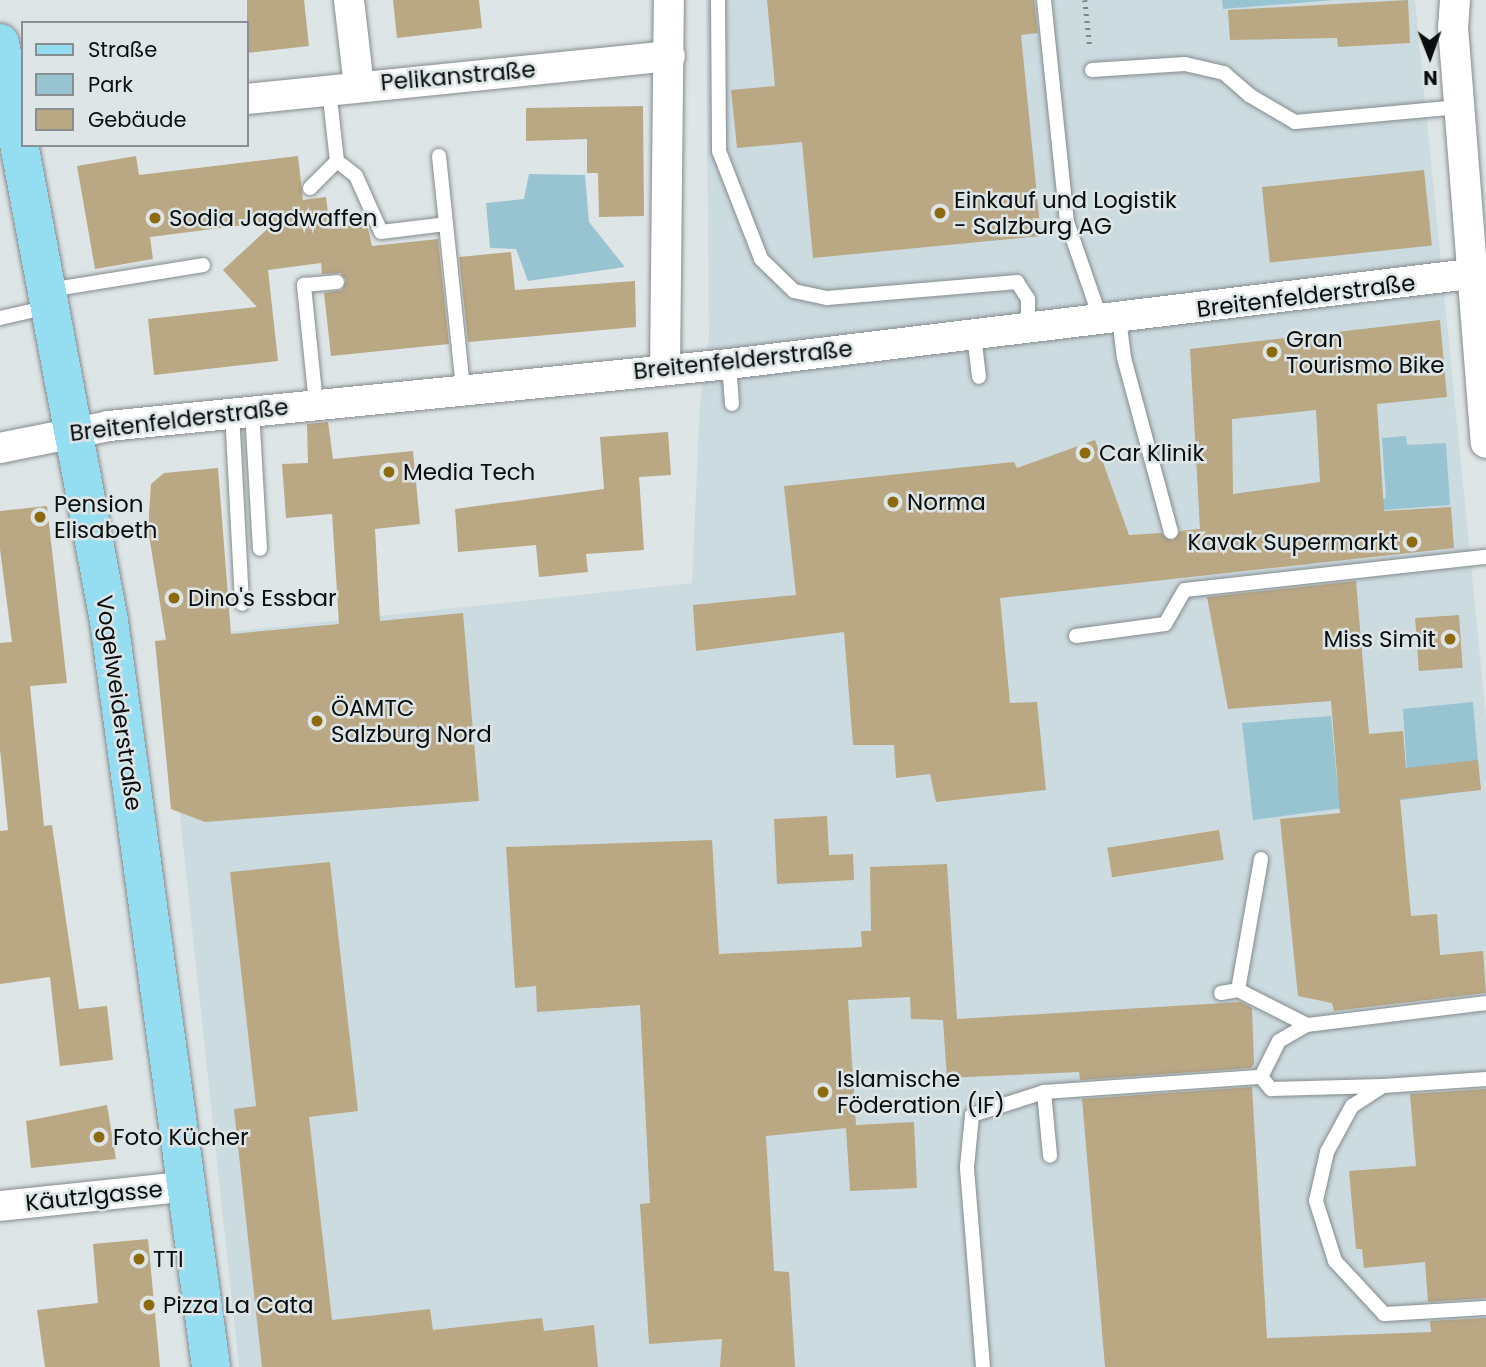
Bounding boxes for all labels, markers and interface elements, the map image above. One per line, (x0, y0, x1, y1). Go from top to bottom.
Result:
legend (21, 21, 248, 147)
north arrow (1395, 21, 1465, 91)
text: Straße (88, 35, 157, 64)
street label: Pelikanstraße (379, 55, 537, 97)
text: N (1423, 64, 1438, 91)
text: Park (88, 70, 133, 99)
text: Gebäude (88, 105, 186, 134)
place label: Einkauf und Logistik - Salzburg AG (954, 186, 1177, 240)
place label: Sodia Jagdwaffen (169, 204, 377, 232)
marker: Einkauf und Logistik - Salzburg AG (932, 205, 948, 221)
marker: Sodia Jagdwaffen (147, 210, 163, 226)
street label: Breitenfelderstraße (1195, 269, 1417, 323)
place label: Gran Tourismo Bike (1286, 325, 1445, 379)
street label: Breitenfelderstraße (632, 335, 854, 385)
marker: Gran Tourismo Bike (1264, 344, 1280, 360)
street label: Breitenfelderstraße (68, 393, 290, 447)
place label: Car Klinik (1099, 439, 1204, 467)
marker: Car Klinik (1077, 445, 1093, 461)
place label: Media Tech (403, 458, 535, 486)
marker: Media Tech (381, 464, 397, 480)
place label: Norma (907, 488, 986, 516)
place label: Pension Elisabeth (54, 490, 158, 544)
marker: Norma (885, 494, 901, 510)
marker: Pension Elisabeth (32, 509, 48, 525)
place label: Kavak Supermarkt (1188, 528, 1398, 556)
marker: Kavak Supermarkt (1404, 534, 1420, 550)
place label: Dino's Essbar (188, 584, 337, 612)
marker: Dino's Essbar (166, 590, 182, 606)
street label: Vogelweiderstraße (90, 593, 148, 813)
place label: Miss Simit (1324, 625, 1436, 653)
marker: Miss Simit (1442, 631, 1458, 647)
place label: ÖAMTC Salzburg Nord (331, 694, 492, 748)
marker: ÖAMTC Salzburg Nord (309, 713, 325, 729)
place label: Islamische Föderation (IF) (837, 1065, 1005, 1119)
marker: Islamische Föderation (IF) (815, 1084, 831, 1100)
place label: Foto Kücher (113, 1123, 249, 1151)
marker: Foto Kücher (91, 1129, 107, 1145)
street label: Käutzlgasse (24, 1175, 164, 1217)
place label: TTI (153, 1245, 184, 1273)
marker: TTI (131, 1251, 147, 1267)
place label: Pizza La Cata (163, 1291, 313, 1319)
marker: Pizza La Cata (141, 1297, 157, 1313)

